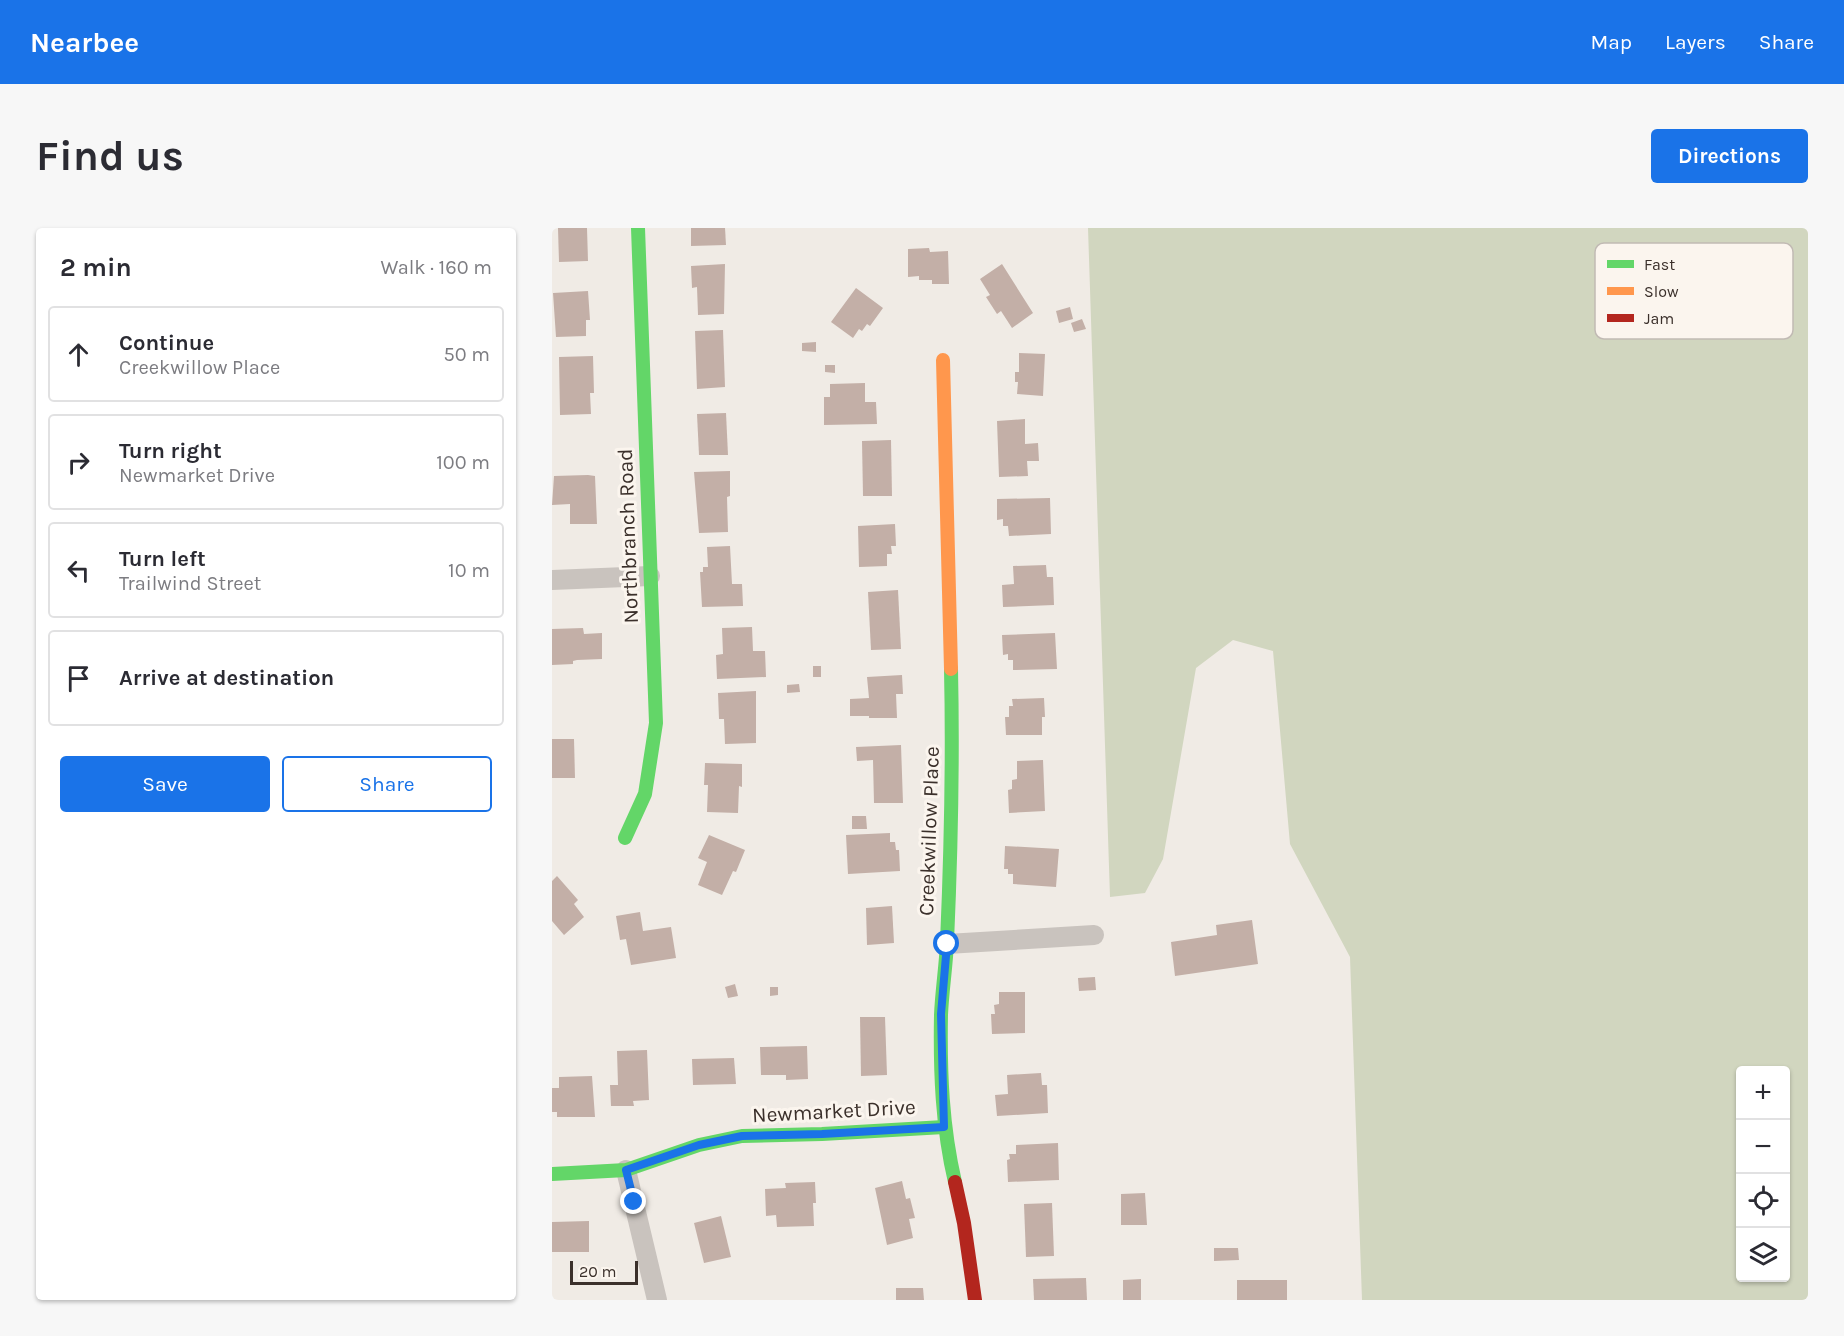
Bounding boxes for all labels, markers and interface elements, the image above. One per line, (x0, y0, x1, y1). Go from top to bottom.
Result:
text: Nearbee (30, 26, 139, 59)
text: Map (1590, 30, 1632, 54)
text: Layers (1665, 30, 1726, 54)
text: Share (1759, 30, 1814, 54)
button: Directions (1651, 129, 1808, 183)
text: Find us (36, 131, 184, 181)
legend (1595, 243, 1793, 339)
text: 2 min (60, 252, 132, 283)
text: Fast (1644, 255, 1675, 274)
text: Walk · 160 m (380, 256, 492, 279)
text: Slow (1644, 282, 1679, 301)
text: Jam (1644, 309, 1674, 328)
text: Continue (119, 330, 214, 356)
icon: ahead (62, 338, 95, 371)
text: 50 m (443, 343, 490, 366)
text: Creekwillow Place (119, 356, 280, 379)
text: Turn right (119, 438, 222, 464)
icon: right (62, 446, 95, 479)
street label: Northbranch Road (613, 448, 643, 624)
text: 100 m (436, 451, 490, 474)
text: Newmarket Drive (119, 464, 275, 487)
text: Turn left (119, 546, 206, 572)
icon: left (62, 554, 95, 587)
text: 10 m (448, 559, 490, 582)
text: Trailwind Street (119, 572, 261, 595)
icon: arrive (62, 662, 95, 695)
text: Arrive at destination (119, 665, 334, 691)
street label: Creekwillow Place (914, 746, 944, 916)
button: Save (60, 756, 270, 812)
button: Share (282, 756, 492, 812)
route start (933, 930, 959, 956)
map controls (1736, 1066, 1790, 1282)
button: + (1736, 1066, 1790, 1120)
street label: Newmarket Drive (752, 1095, 916, 1127)
button: − (1736, 1120, 1790, 1174)
button: locate (1736, 1174, 1790, 1228)
route end (620, 1188, 646, 1214)
button: layers (1736, 1228, 1790, 1282)
scale bar (570, 1258, 638, 1286)
text: 20 m (579, 1262, 617, 1281)

